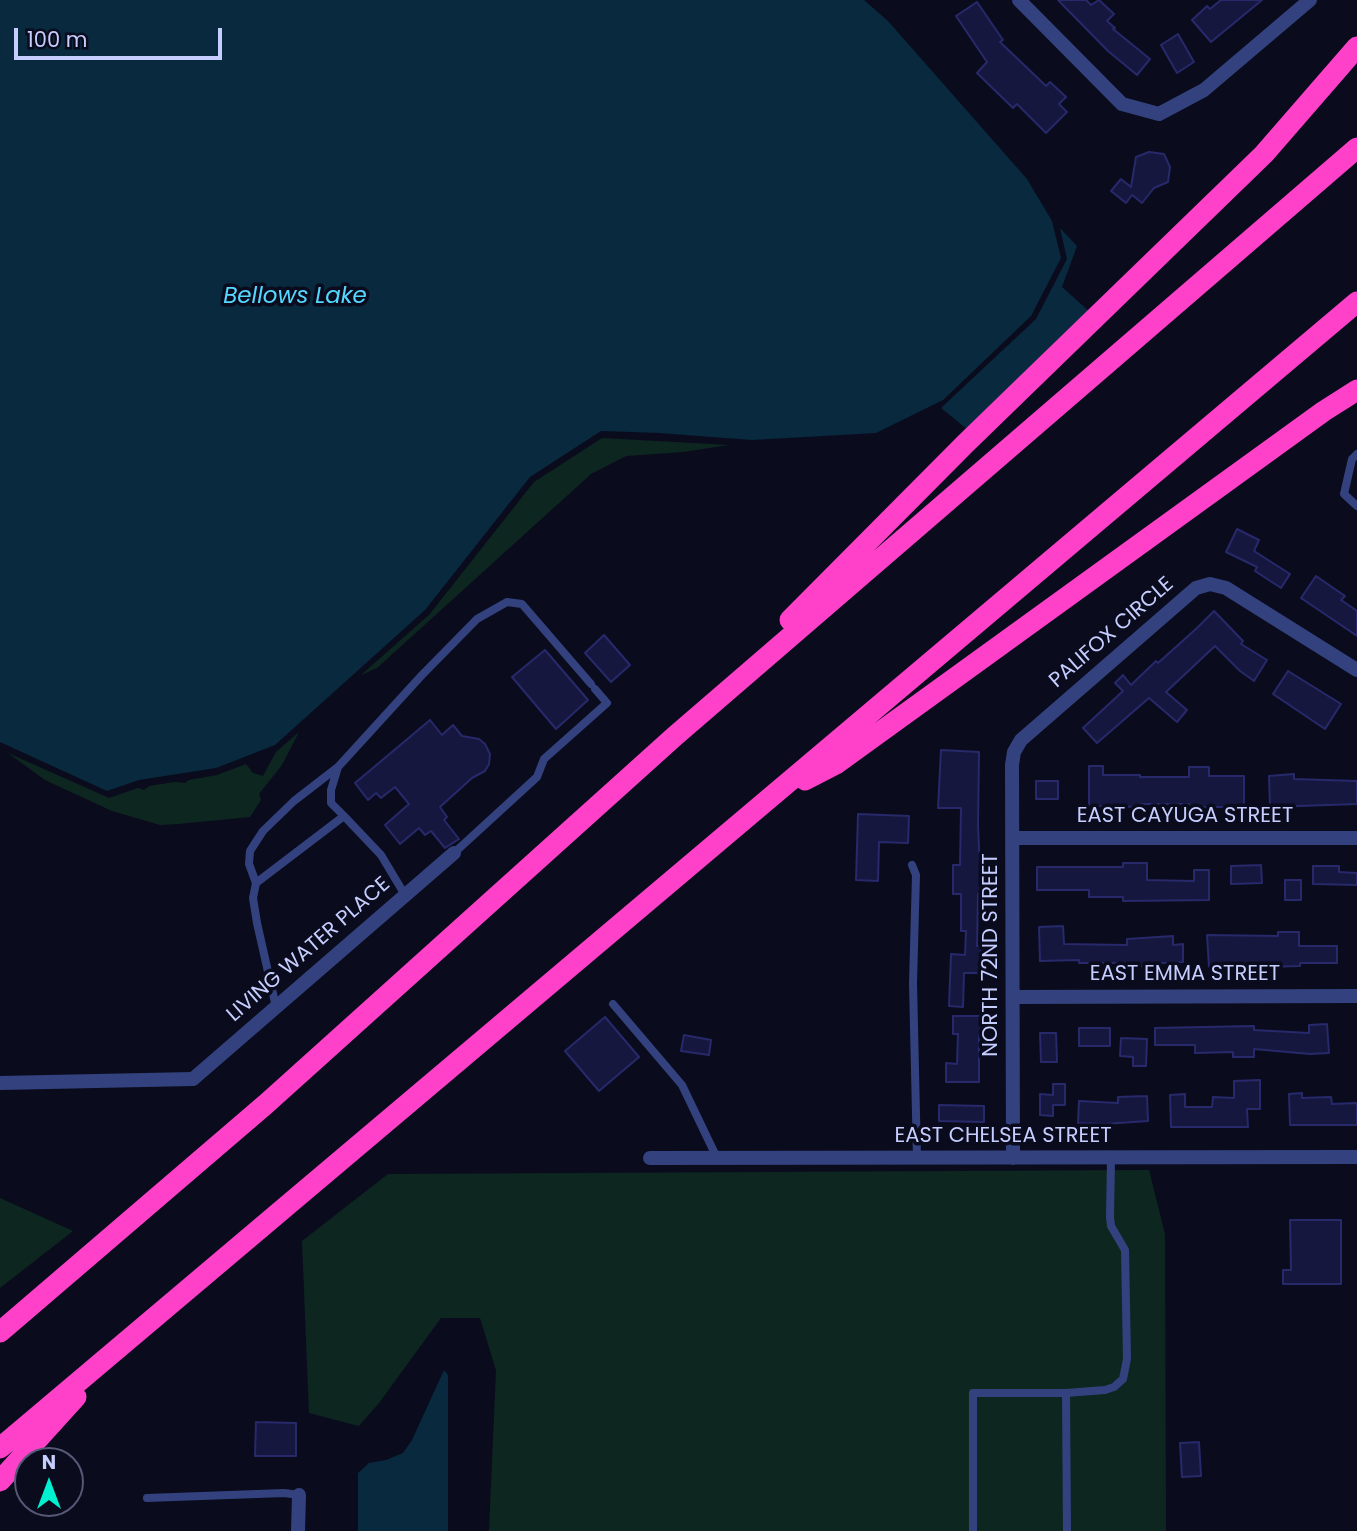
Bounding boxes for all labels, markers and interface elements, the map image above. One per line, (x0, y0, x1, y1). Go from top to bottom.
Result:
scale bar (18, 14, 226, 58)
text: 100 m (27, 25, 87, 54)
water label: Bellows Lake (223, 283, 367, 311)
street label: PALIFOX CIRCLE (1045, 572, 1179, 694)
street label: EAST CAYUGA STREET (1077, 804, 1293, 830)
street label: NORTH 72ND STREET (979, 853, 1005, 1057)
street label: LIVING WATER PLACE (222, 872, 396, 1028)
street label: EAST EMMA STREET (1090, 962, 1280, 988)
street label: EAST CHELSEA STREET (894, 1124, 1112, 1150)
north arrow (14, 1447, 84, 1517)
text: N (42, 1449, 56, 1476)

